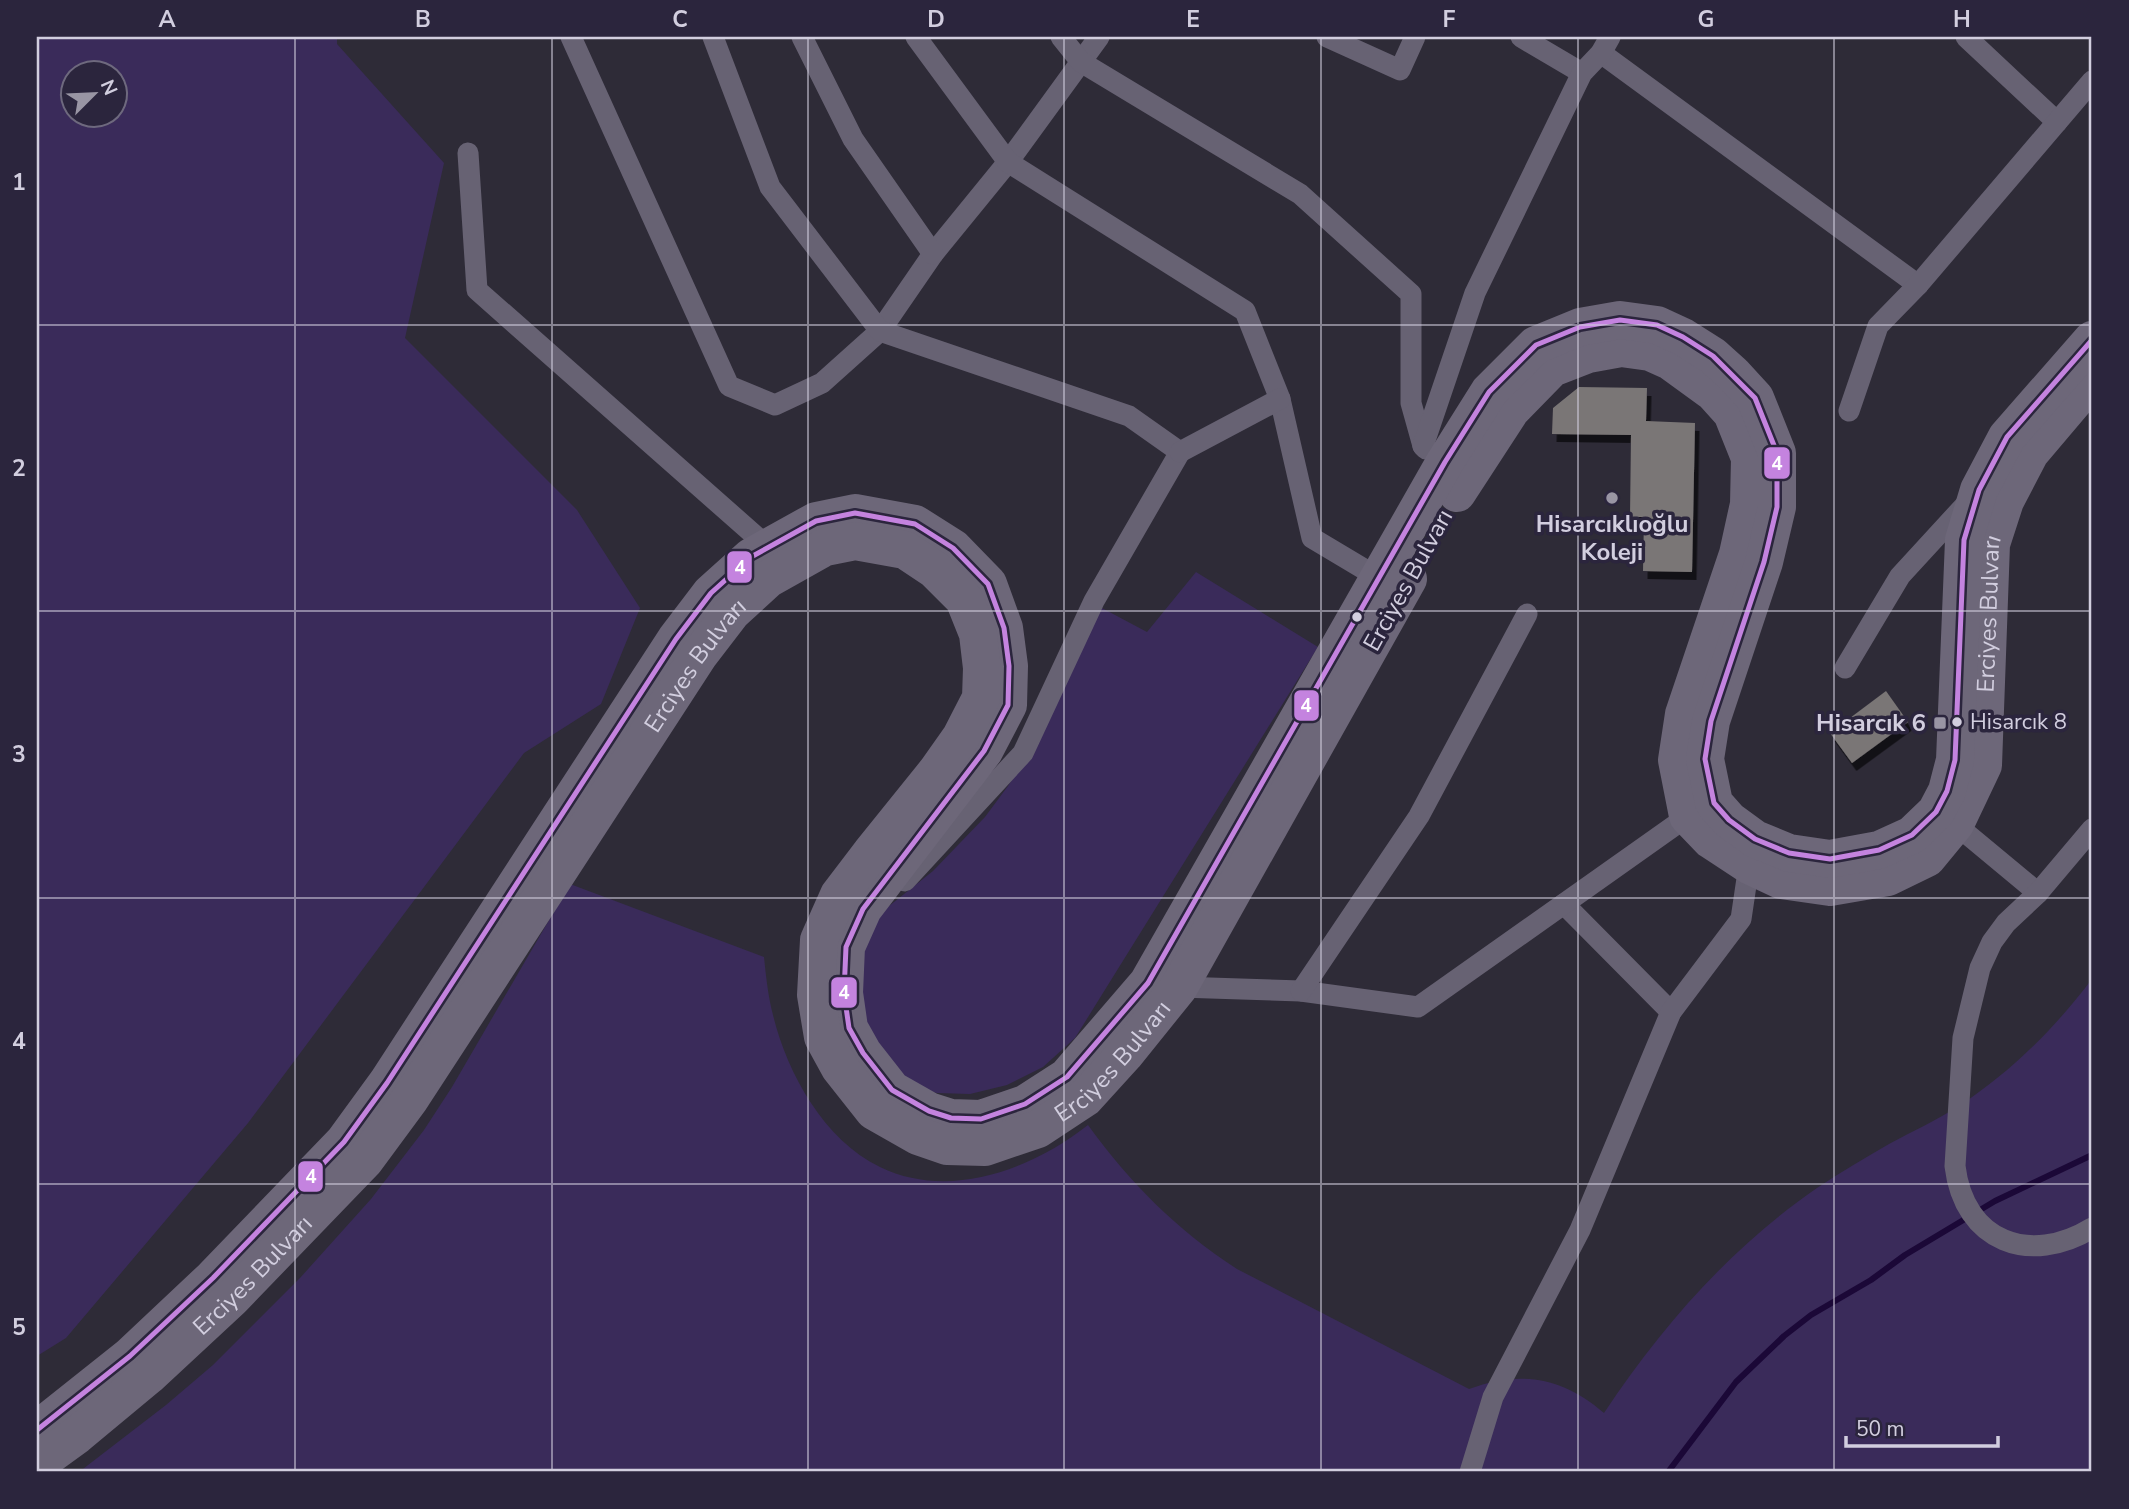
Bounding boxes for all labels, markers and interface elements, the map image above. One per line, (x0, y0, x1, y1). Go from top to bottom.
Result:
text: A (158, 4, 176, 35)
text: B (415, 4, 431, 35)
text: C (672, 4, 688, 35)
text: D (927, 4, 945, 35)
text: E (1186, 4, 1200, 35)
text: F (1443, 4, 1456, 35)
text: G (1698, 4, 1714, 35)
text: H (1953, 4, 1971, 35)
north arrow (60, 60, 130, 130)
text: N (94, 76, 123, 99)
text: 1 (12, 167, 26, 198)
line badge: 4 (1763, 446, 1791, 480)
text: 4 (1771, 451, 1783, 477)
text: 2 (12, 453, 26, 484)
marker: Hisarcıklıoğlu Koleji (1604, 490, 1620, 506)
street label: Erciyes Bulvarı (1356, 503, 1460, 657)
place label: Hisarcıklıoğlu Koleji (1536, 508, 1688, 568)
street label: Erciyes Bulvarı (1970, 531, 2009, 693)
line badge: 4 (726, 550, 753, 584)
text: 4 (734, 555, 746, 581)
street label: Erciyes Bulvarı (637, 591, 753, 739)
unlabelled marker (1350, 610, 1364, 624)
line badge: 4 (1293, 689, 1320, 722)
text: 4 (1300, 693, 1312, 719)
place label: Hisarcık 6 (1816, 707, 1926, 739)
place label: Hisarcık 8 (1970, 707, 2067, 737)
marker: Hisarcık 6 (1932, 715, 1948, 731)
marker: Hisarcık 8 (1950, 715, 1964, 729)
text: 3 (12, 739, 26, 770)
line badge: 4 (830, 976, 858, 1009)
text: 4 (838, 980, 850, 1006)
street label: Erciyes Bulvarı (1048, 994, 1178, 1130)
text: 4 (12, 1026, 26, 1057)
line badge: 4 (297, 1160, 324, 1193)
text: 4 (305, 1164, 317, 1190)
street label: Erciyes Bulvarı (186, 1208, 319, 1342)
text: 5 (12, 1312, 26, 1343)
scale bar (1846, 1404, 1998, 1448)
text: 50 m (1856, 1415, 1905, 1443)

